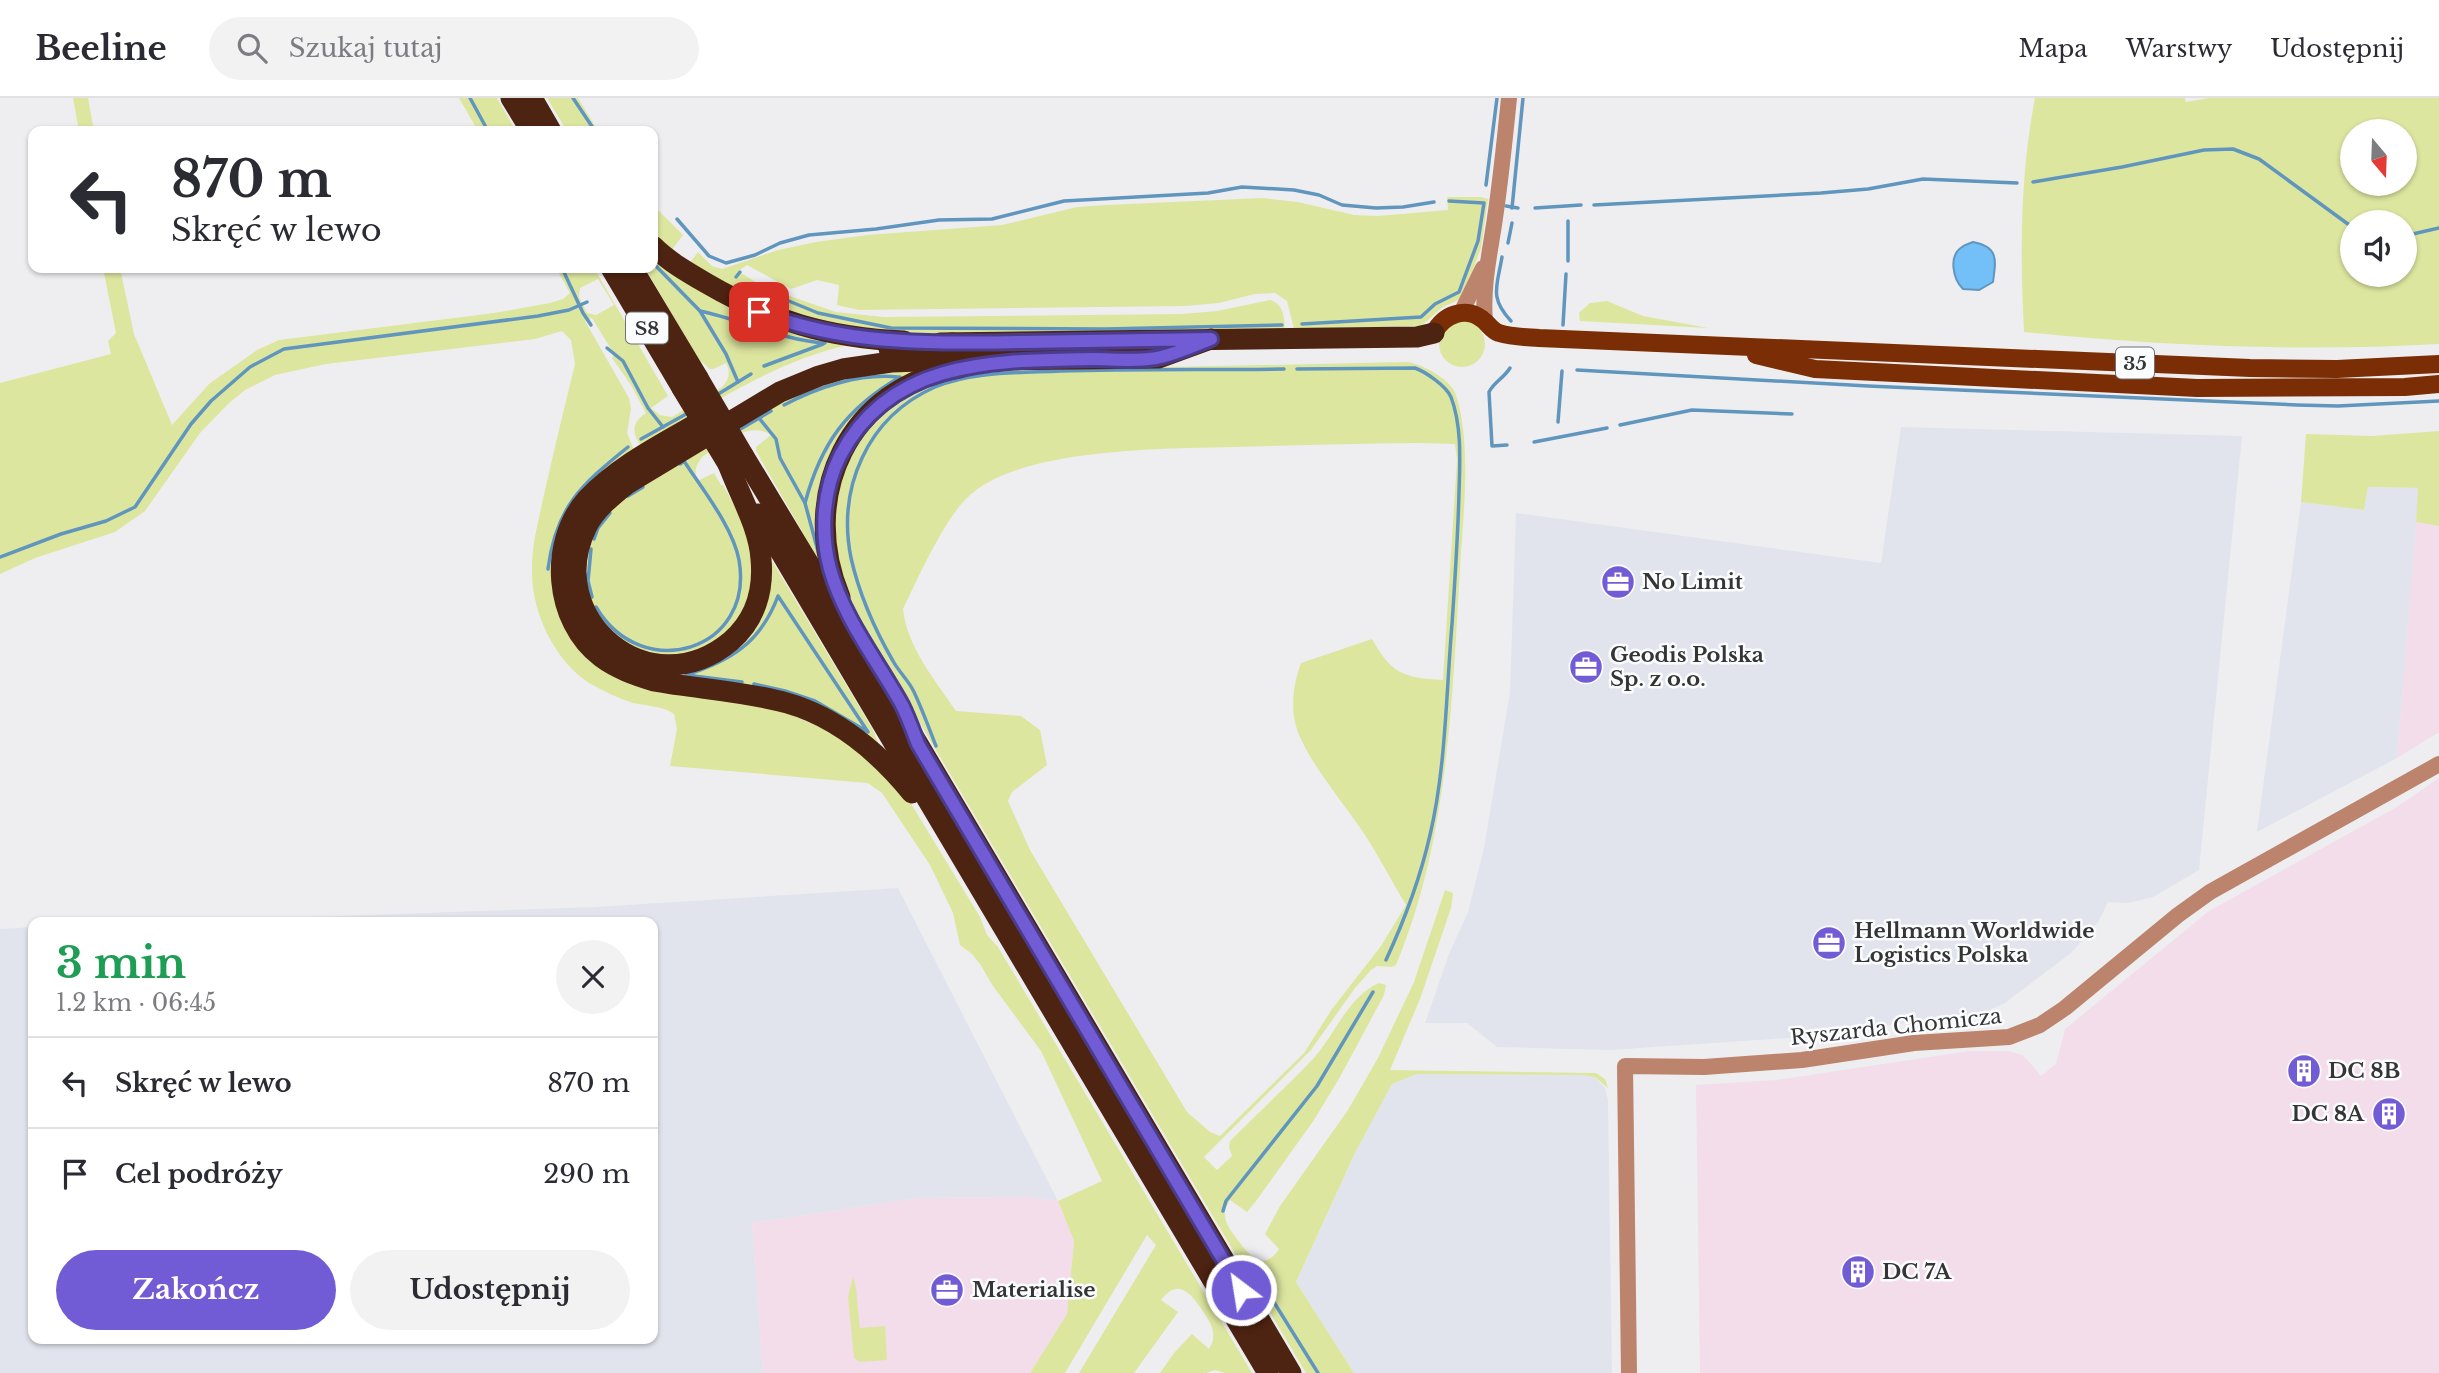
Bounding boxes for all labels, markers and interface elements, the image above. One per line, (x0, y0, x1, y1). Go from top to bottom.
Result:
search box (209, 17, 699, 80)
text: Beeline (35, 28, 167, 69)
icon: search (233, 29, 271, 67)
text: Szukaj tutaj (289, 32, 442, 64)
text: Mapa (2019, 34, 2088, 63)
text: Warstwy (2126, 34, 2232, 63)
text: Udostępnij (2270, 34, 2404, 63)
north arrow (2340, 119, 2417, 196)
map controls (2340, 119, 2417, 287)
text: 870 m (171, 149, 332, 210)
icon: left (56, 154, 147, 245)
text: Skręć w lewo (171, 210, 382, 250)
button: sound (2340, 210, 2417, 287)
pin (729, 282, 789, 342)
icon: arrive (740, 293, 778, 331)
road number: S8 (626, 312, 668, 344)
road number: 35 (2116, 347, 2154, 378)
office icon: No Limit (1599, 563, 1637, 601)
place label: No Limit (1642, 569, 1743, 595)
place label: Geodis Polska Sp. z o.o. (1610, 642, 1764, 692)
office icon: Geodis Polska Sp. z o.o. (1567, 648, 1605, 686)
place label: Hellmann Worldwide Logistics Polska (1854, 918, 2095, 968)
office icon: Hellmann Worldwide Logistics Polska (1810, 924, 1848, 962)
text: 3 min (56, 937, 186, 989)
button: close (556, 940, 630, 1014)
text: 1.2 km · 06:45 (56, 989, 216, 1017)
street label: Ryszarda Chomicza (1789, 1003, 2003, 1051)
building icon: DC 8B (2285, 1052, 2323, 1090)
place label: DC 8B (2328, 1058, 2400, 1084)
icon: left (56, 1064, 94, 1102)
text: Skręć w lewo (115, 1067, 292, 1099)
text: 870 m (547, 1067, 630, 1099)
building icon: DC 8A (2370, 1095, 2408, 1133)
place label: DC 8A (2292, 1101, 2365, 1127)
icon: arrive (56, 1155, 94, 1193)
text: Cel podróży (115, 1158, 283, 1190)
text: 290 m (543, 1158, 630, 1190)
button: Zakończ (56, 1250, 336, 1330)
button: Udostępnij (350, 1250, 630, 1330)
position arrow (1204, 1253, 1278, 1327)
building icon: DC 7A (1839, 1253, 1877, 1291)
place label: DC 7A (1882, 1259, 1952, 1285)
office icon: Materialise (928, 1271, 966, 1309)
place label: Materialise (972, 1277, 1096, 1303)

